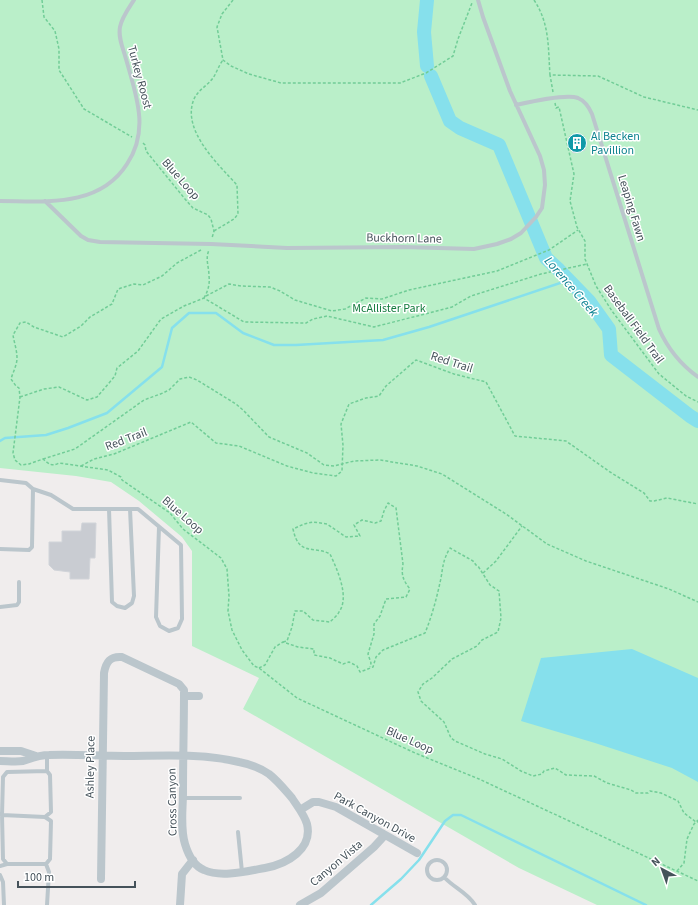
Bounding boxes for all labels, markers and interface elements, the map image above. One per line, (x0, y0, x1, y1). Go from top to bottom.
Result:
street label: Turkey Roost (123, 44, 156, 111)
place label: Al Becken Pavillion (591, 128, 640, 159)
building icon: Al Becken Pavillion (566, 132, 588, 154)
street label: Blue Loop (158, 155, 204, 204)
street label: Leaping Fawn (613, 173, 650, 244)
street label: Buckhorn Lane (366, 229, 442, 248)
water label: Lorence Creek (540, 253, 603, 321)
street label: Baseball Field Trail (599, 281, 668, 367)
park label: McAllister Park (352, 300, 426, 317)
street label: Red Trail (429, 348, 475, 377)
street label: Red Trail (103, 424, 150, 455)
street label: Blue Loop (158, 492, 208, 539)
street label: Blue Loop (383, 722, 437, 759)
street label: Ashley Place (81, 736, 100, 798)
street label: Cross Canyon (163, 768, 182, 836)
street label: Park Canyon Drive (331, 788, 419, 847)
street label: Canyon Vista (306, 836, 366, 891)
north arrow (642, 849, 682, 889)
text: N (648, 854, 663, 870)
scale bar (18, 863, 135, 889)
text: 100 m (24, 869, 54, 886)

